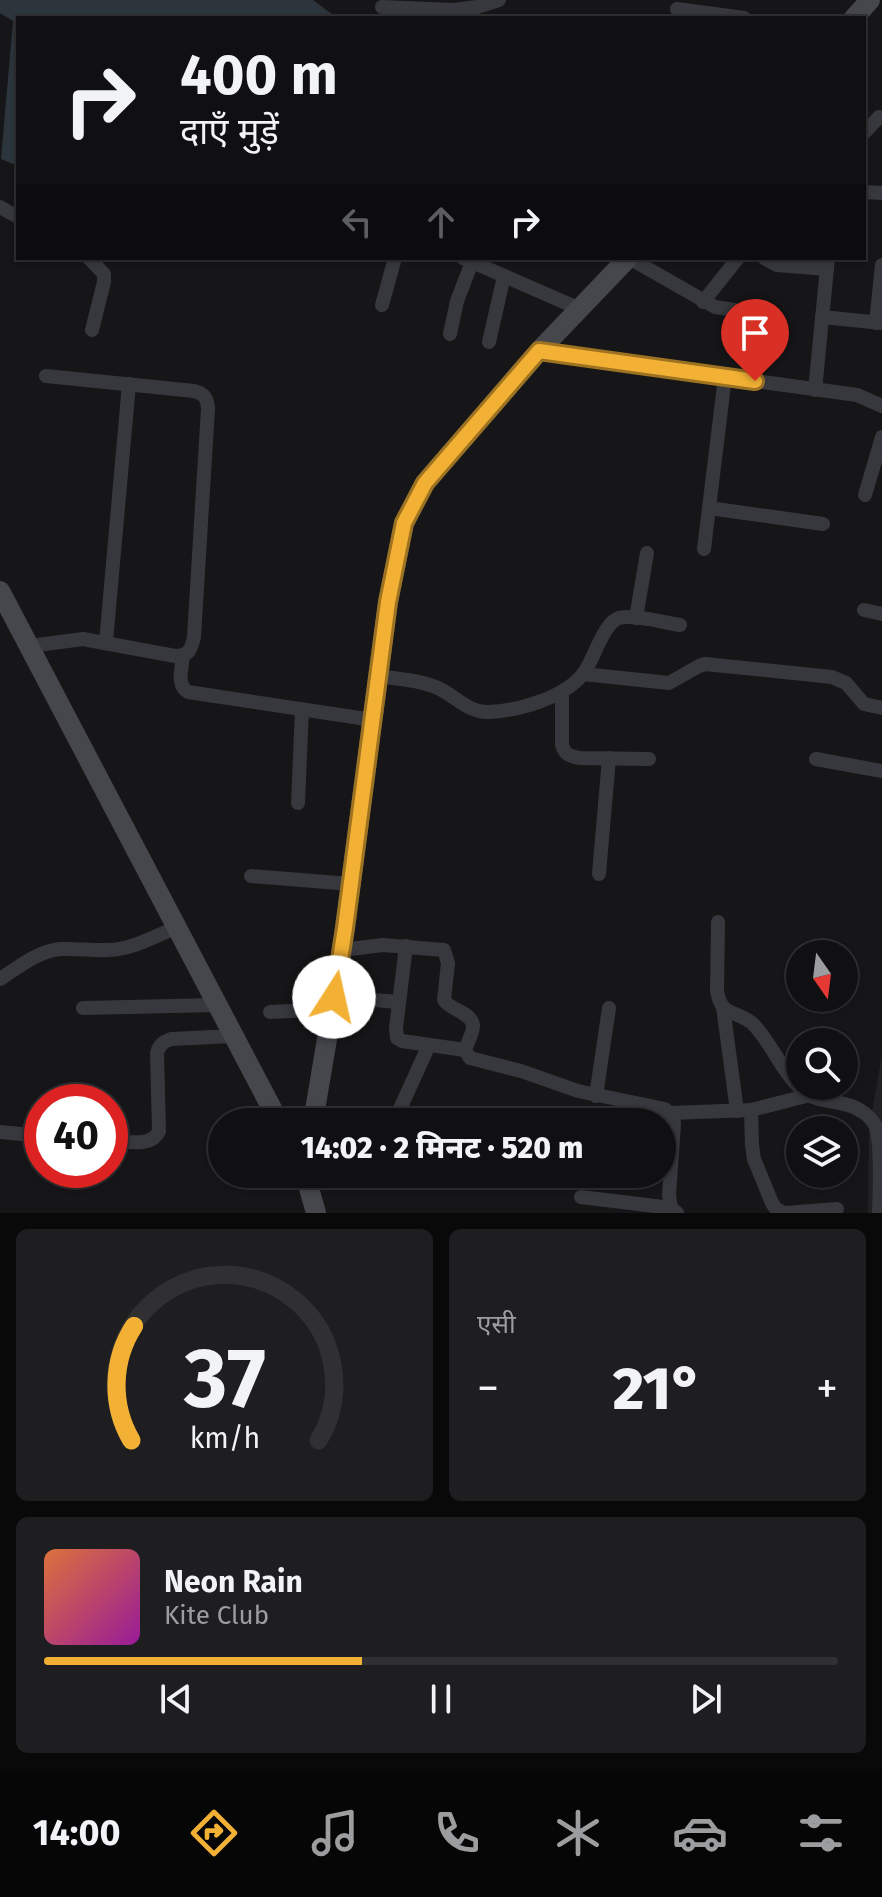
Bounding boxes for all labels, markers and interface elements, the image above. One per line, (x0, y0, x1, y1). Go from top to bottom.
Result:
text: 400 m (180, 42, 338, 109)
icon: right (48, 48, 152, 152)
text: दाएँ मुड़ें (180, 110, 279, 154)
icon: left (335, 200, 379, 244)
icon: ahead (419, 200, 463, 244)
icon: right (503, 200, 547, 244)
pin (721, 299, 789, 381)
icon: arrive (733, 311, 777, 355)
north arrow (786, 940, 858, 1012)
map controls (786, 940, 858, 1188)
position arrow (292, 955, 376, 1039)
button: search (786, 1028, 858, 1100)
speed limit sign: 40 (24, 1084, 128, 1188)
button: layers (786, 1116, 858, 1188)
text: 14:02 · 2 मिनट · 520 m (301, 1130, 583, 1166)
text: एसी (477, 1309, 516, 1340)
text: 37 (183, 1329, 265, 1429)
text: 21° (613, 1353, 702, 1425)
text: − (477, 1362, 499, 1415)
text: + (816, 1362, 838, 1415)
text: km/h (189, 1421, 260, 1456)
text: Neon Rain (164, 1564, 303, 1600)
text: Kite Club (164, 1600, 269, 1631)
icon: previous (154, 1677, 198, 1721)
icon: pause (419, 1677, 463, 1721)
icon: next (684, 1677, 728, 1721)
icon: directions (186, 1805, 242, 1861)
icon: music (307, 1805, 363, 1861)
icon: phone (429, 1805, 485, 1861)
icon: climate (550, 1805, 606, 1861)
icon: car (672, 1805, 728, 1861)
icon: filters (793, 1805, 849, 1861)
text: 14:00 (33, 1811, 121, 1855)

